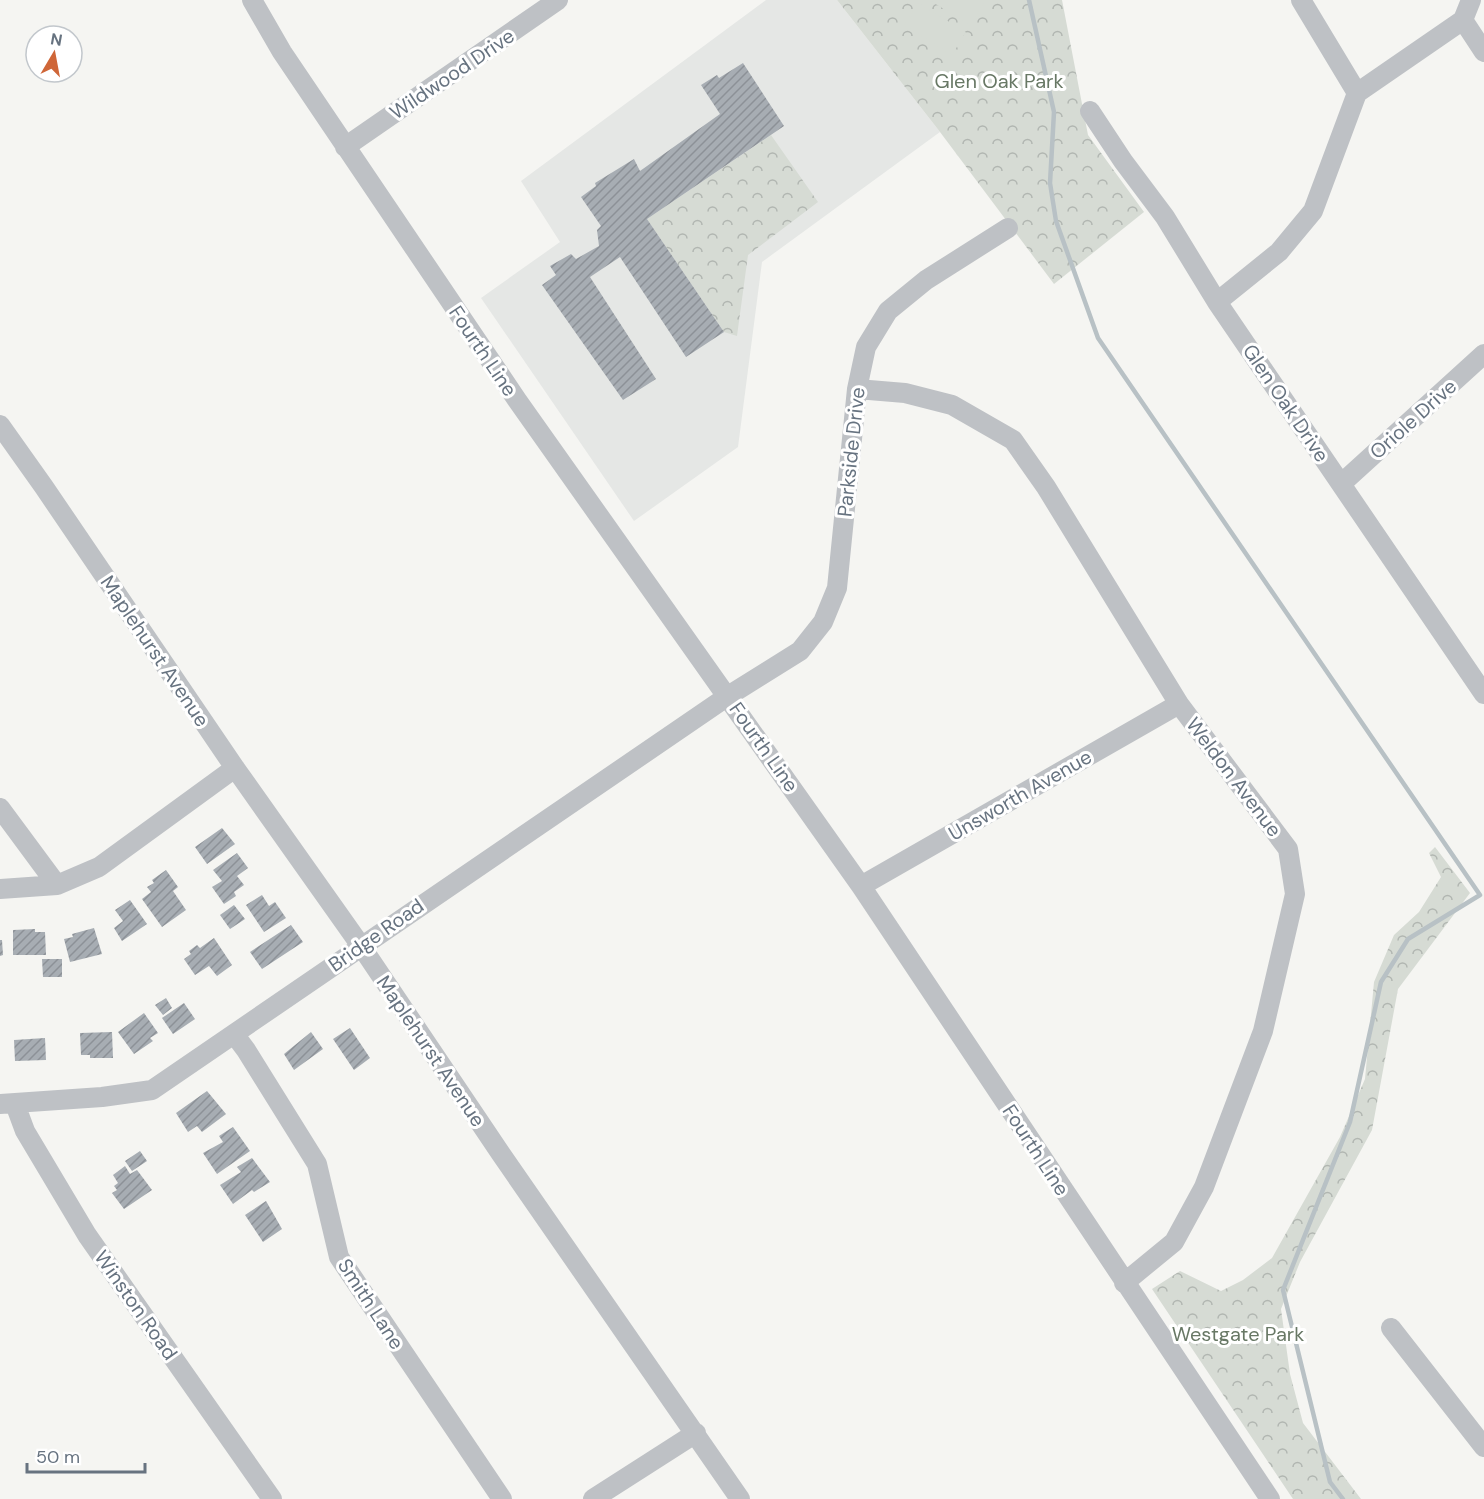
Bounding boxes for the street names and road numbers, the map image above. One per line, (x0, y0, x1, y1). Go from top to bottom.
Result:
street label: Wildwood Drive (385, 23, 519, 125)
street label: Fourth Line (443, 301, 523, 401)
street label: Glen Oak Drive (1237, 339, 1335, 467)
street label: Oriole Drive (1364, 373, 1462, 465)
street label: Parkside Drive (831, 386, 871, 518)
street label: Maplehurst Avenue (95, 570, 215, 732)
street label: Fourth Line (724, 697, 804, 797)
street label: Weldon Avenue (1180, 712, 1288, 842)
street label: Unsworth Avenue (944, 743, 1096, 847)
street label: Bridge Road (323, 893, 429, 977)
street label: Maplehurst Avenue (371, 970, 491, 1132)
street label: Fourth Line (997, 1099, 1075, 1201)
street label: Winston Road (89, 1245, 183, 1365)
street label: Smith Lane (332, 1254, 410, 1354)

